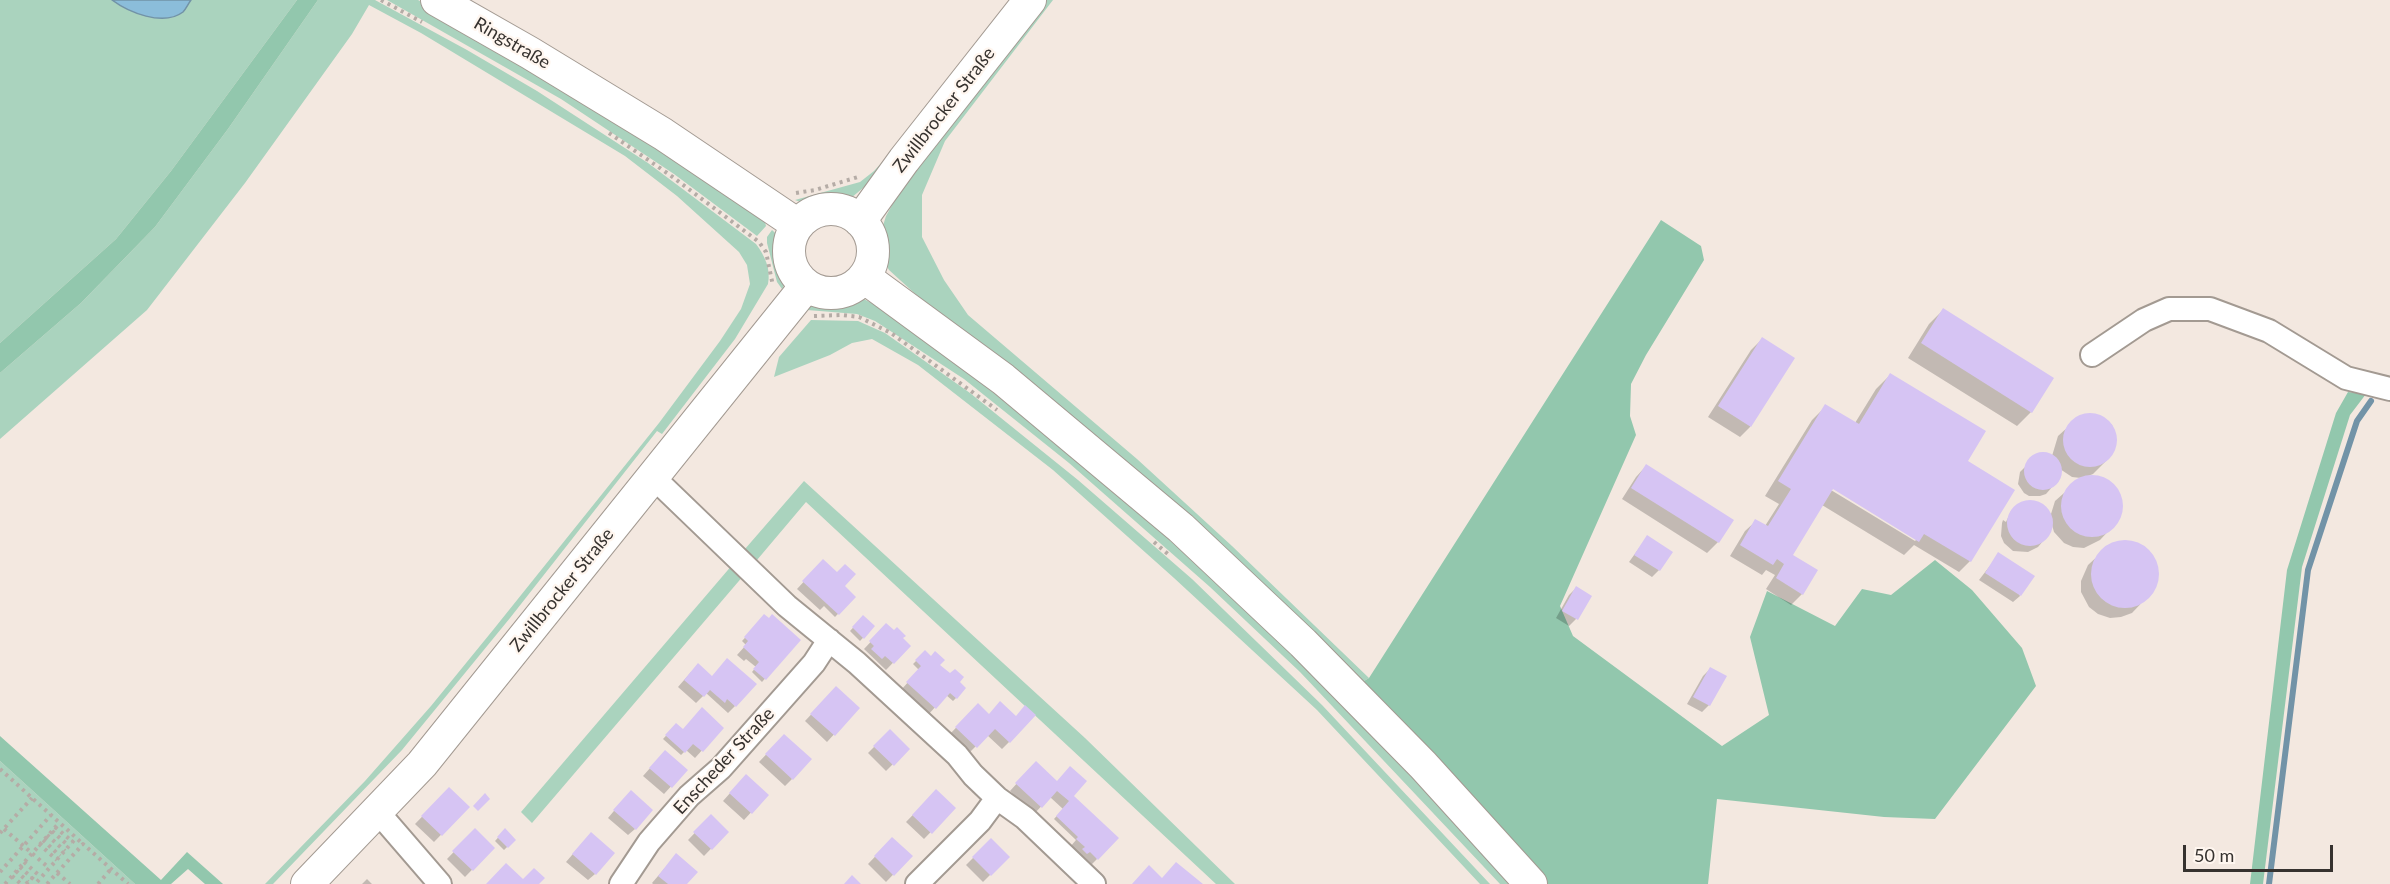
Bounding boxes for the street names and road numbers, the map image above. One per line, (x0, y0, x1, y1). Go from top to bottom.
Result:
street label: Ringstraße (470, 13, 554, 73)
street label: Zwillbrocker Straße (888, 43, 1000, 177)
street label: Zwillbrocker Straße (506, 524, 618, 656)
street label: Enscheder Straße (669, 703, 779, 819)

